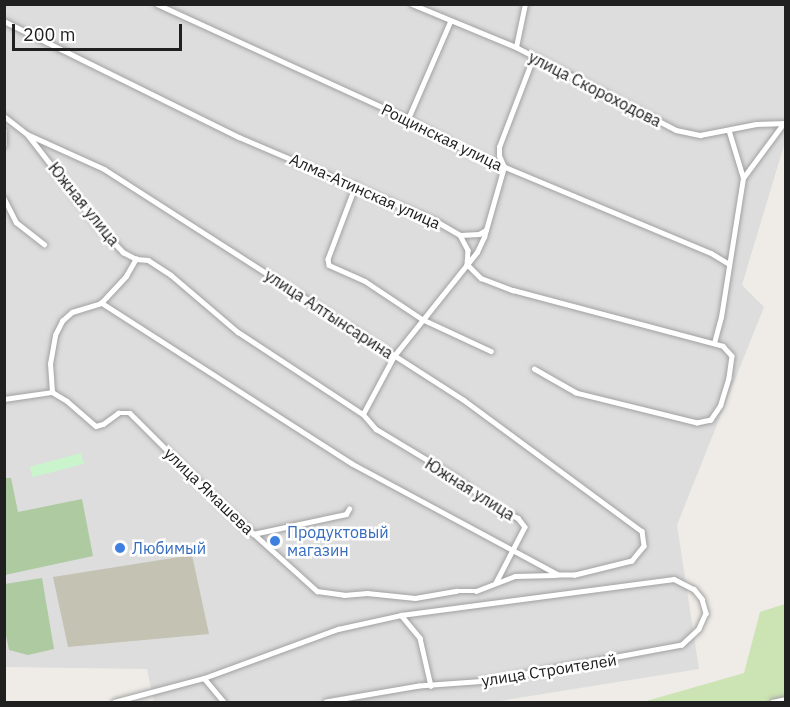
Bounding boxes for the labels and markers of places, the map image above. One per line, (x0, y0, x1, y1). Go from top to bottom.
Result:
place label: Продуктовый магазин (287, 522, 389, 560)
marker: Продуктовый магазин (268, 534, 282, 548)
place label: Любимый (132, 538, 206, 558)
marker: Любимый (113, 541, 127, 555)

